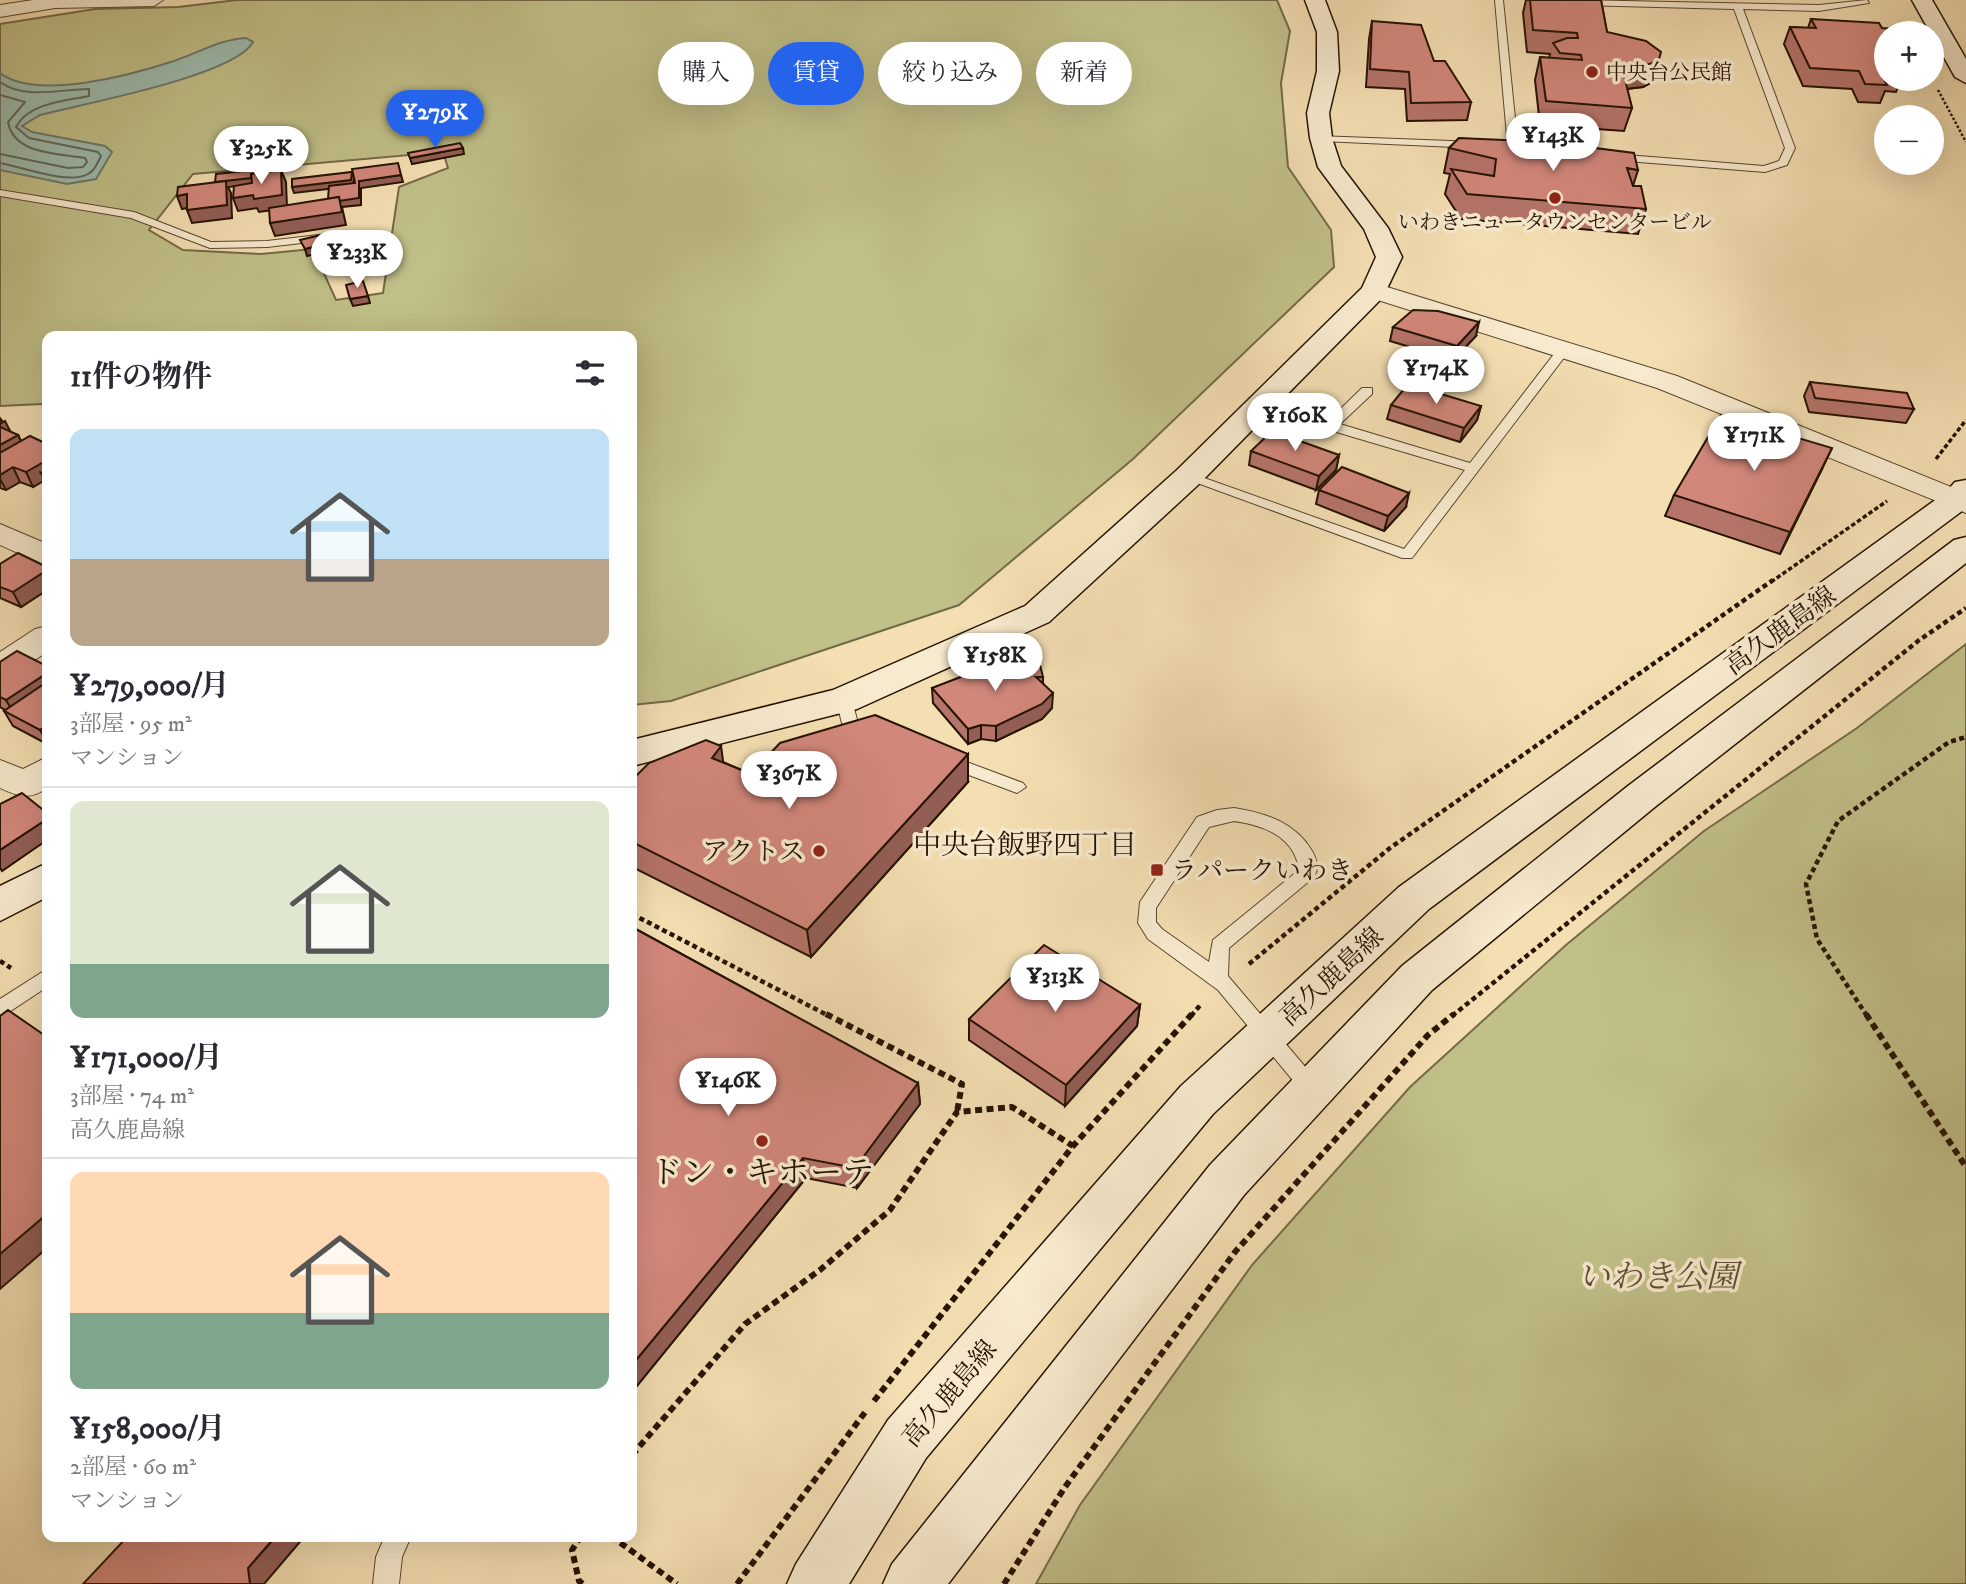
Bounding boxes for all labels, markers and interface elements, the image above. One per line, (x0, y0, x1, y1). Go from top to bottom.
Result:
map controls (1874, 21, 1944, 175)
button: + (1874, 21, 1944, 91)
chip: 購入 (658, 42, 754, 105)
chip: 賃貸 (768, 42, 864, 105)
chip: 絞り込み (878, 42, 1022, 105)
chip: 新着 (1036, 42, 1132, 105)
place label: 中央台公民館 (1606, 60, 1732, 86)
marker: 中央台公民館 (1584, 64, 1600, 80)
pin: ¥279K (386, 90, 484, 150)
text: ¥279K (402, 98, 468, 127)
button: − (1874, 105, 1944, 175)
pin: ¥143K (1504, 114, 1602, 173)
text: ¥143K (1522, 121, 1584, 150)
pin: ¥325K (212, 127, 310, 186)
text: ¥325K (230, 134, 292, 163)
marker: いわきニュータウンセンタービル (1547, 190, 1563, 206)
place label: いわきニュータウンセンタービル (1398, 210, 1712, 236)
pin: ¥233K (308, 230, 406, 290)
text: ¥233K (327, 238, 387, 267)
pin: ¥174K (1387, 346, 1485, 406)
icon: filters (571, 354, 609, 392)
text: ¥174K (1403, 354, 1469, 383)
text: 11件の物件 (70, 359, 212, 396)
pin: ¥160K (1246, 393, 1344, 453)
text: ¥160K (1263, 401, 1327, 430)
pin: ¥171K (1705, 414, 1803, 473)
text: ¥171K (1724, 421, 1784, 450)
icon: home (277, 474, 403, 600)
street label: 高久鹿島線 (1719, 580, 1843, 683)
pin: ¥158K (946, 634, 1044, 693)
text: ¥158K (964, 641, 1026, 670)
text: ¥279,000/月 (70, 668, 230, 705)
text: 3部屋 · 95 m² (70, 710, 192, 739)
text: マンション (70, 744, 184, 773)
pin: ¥367K (740, 752, 838, 811)
text: ¥367K (757, 759, 821, 788)
district label: 中央台飯野四丁目 (913, 828, 1137, 863)
place label: アクトス (702, 836, 805, 869)
marker: アクトス (811, 843, 827, 859)
icon: home (277, 846, 403, 972)
place label: ラパークいわき (1171, 855, 1353, 888)
marker: ラパークいわき (1149, 862, 1165, 878)
street label: 高久鹿島線 (1273, 921, 1391, 1033)
pin: ¥313K (1006, 954, 1104, 1014)
text: ¥313K (1026, 962, 1084, 991)
text: ¥171,000/月 (70, 1040, 223, 1077)
pin: ¥146K (679, 1058, 777, 1118)
text: ¥146K (695, 1066, 761, 1095)
text: 3部屋 · 74 m² (70, 1082, 194, 1111)
text: 高久鹿島線 (70, 1116, 185, 1145)
marker: ドン・キホーテ (754, 1133, 770, 1149)
place label: ドン・キホーテ (650, 1154, 874, 1194)
icon: home (277, 1217, 403, 1343)
park label: いわき公園 (1578, 1258, 1743, 1298)
street label: 高久鹿島線 (896, 1334, 1005, 1454)
text: ¥158,000/月 (70, 1411, 225, 1448)
text: 2部屋 · 60 m² (70, 1453, 196, 1482)
text: マンション (70, 1487, 184, 1516)

